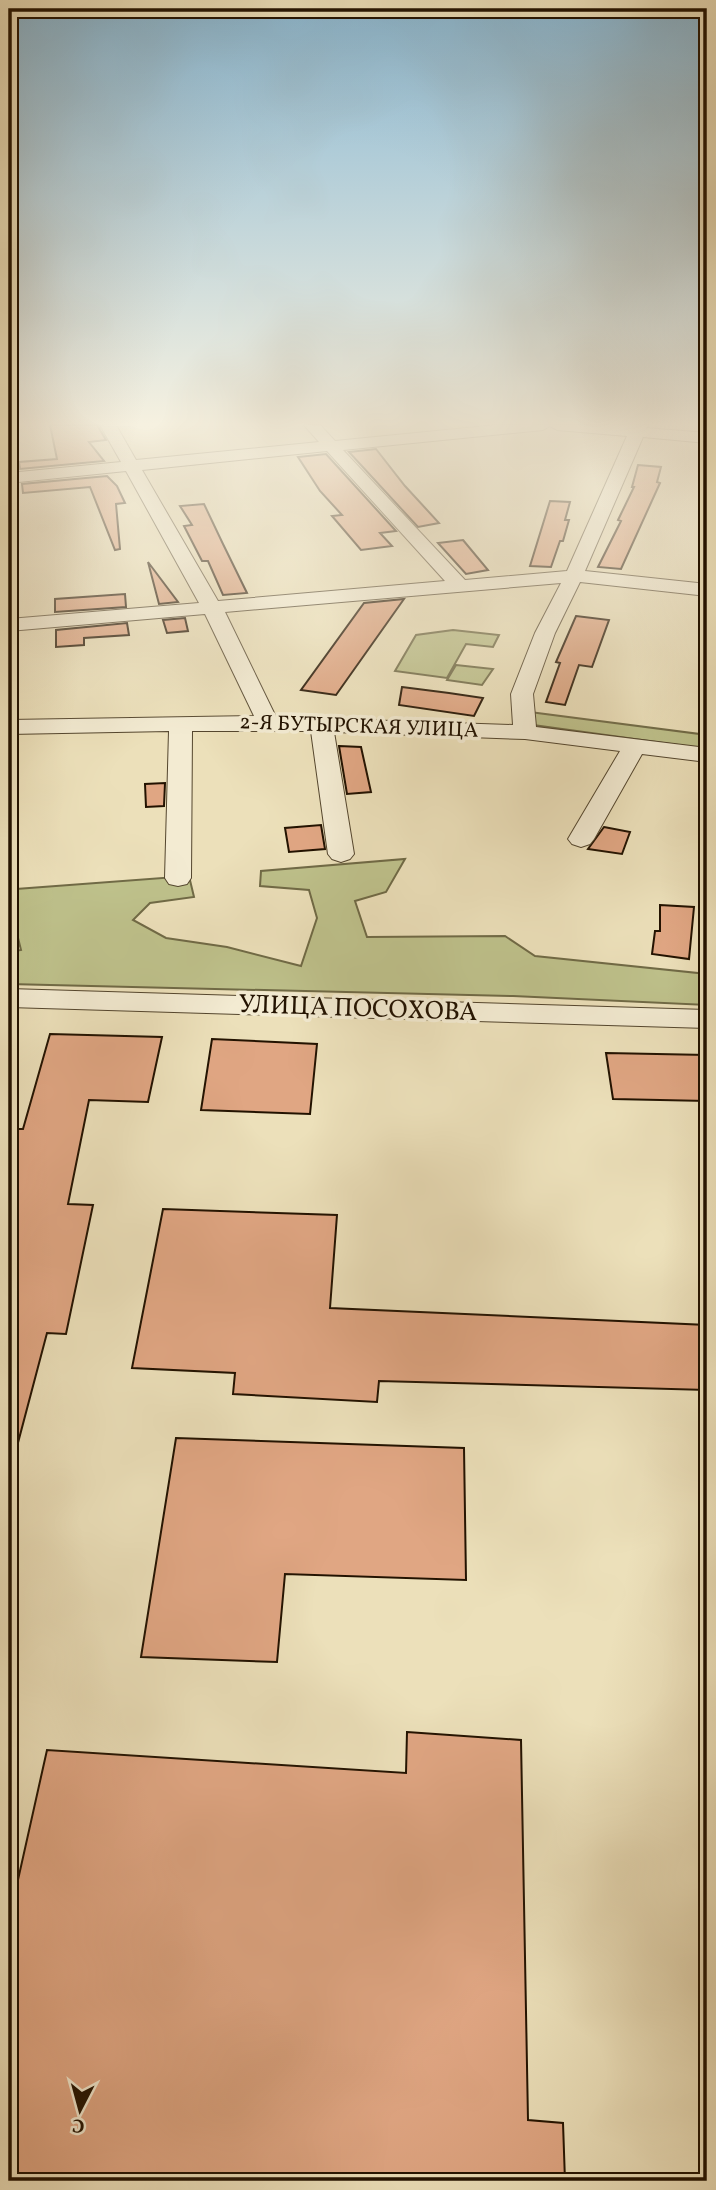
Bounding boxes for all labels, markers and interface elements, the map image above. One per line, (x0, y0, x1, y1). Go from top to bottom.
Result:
street label: 2-Я БУТЫРСКАЯ УЛИЦА (239, 708, 479, 746)
street label: УЛИЦА ПОСОХОВА (238, 987, 478, 1031)
north arrow (46, 2074, 116, 2144)
text: С (71, 2111, 86, 2138)

